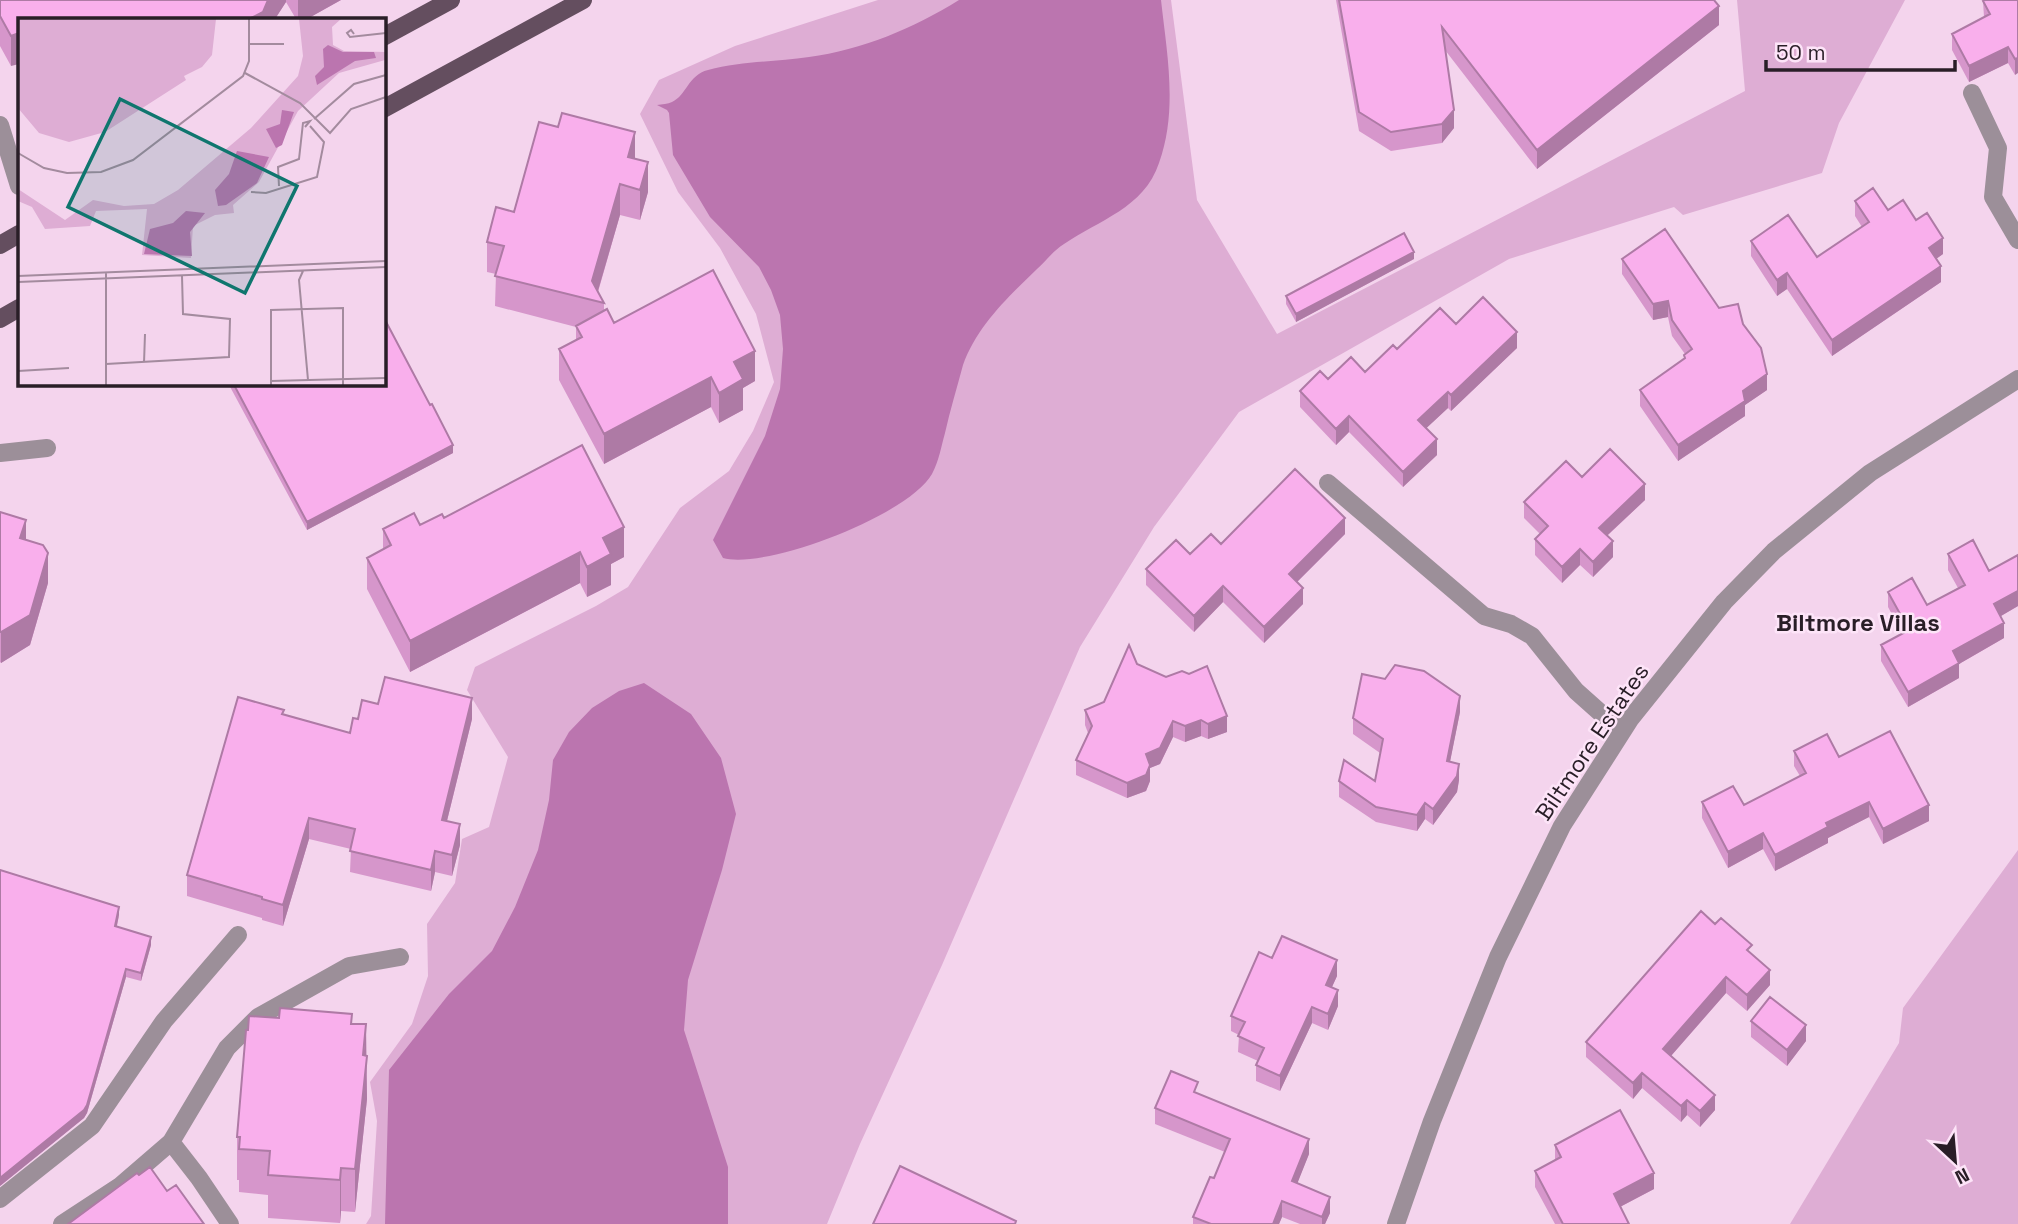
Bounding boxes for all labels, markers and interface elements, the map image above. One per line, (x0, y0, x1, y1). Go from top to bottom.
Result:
inset map (18, 18, 385, 385)
scale bar (1766, 28, 1955, 72)
text: 50 m (1776, 39, 1826, 66)
district label: Biltmore Villas (1776, 607, 1940, 638)
street label: Biltmore Estates (1529, 658, 1655, 826)
north arrow (1920, 1126, 1990, 1196)
text: N (1951, 1162, 1973, 1190)

